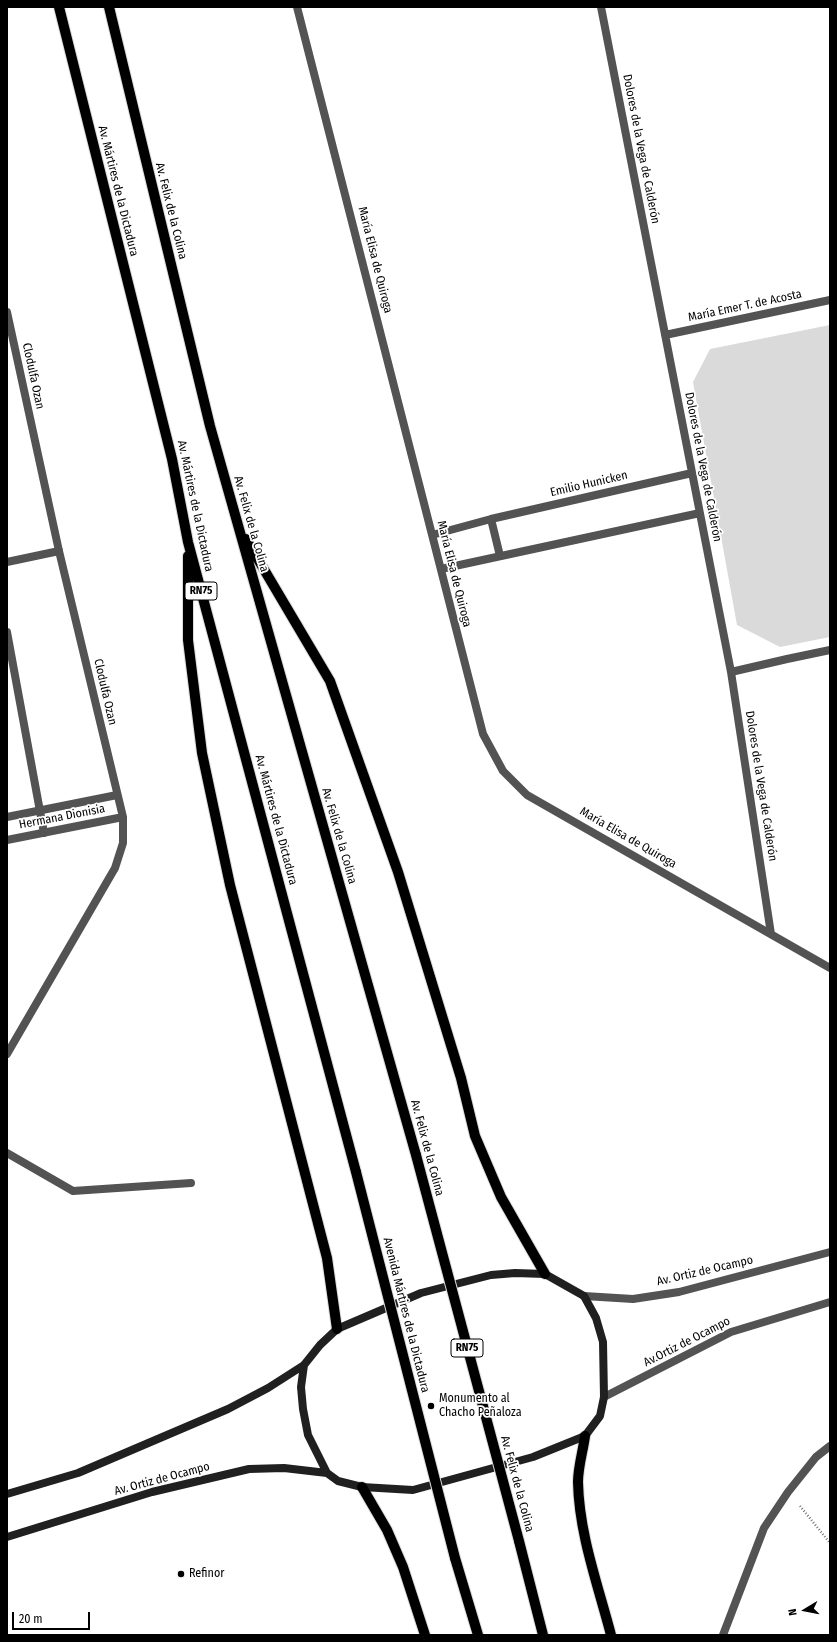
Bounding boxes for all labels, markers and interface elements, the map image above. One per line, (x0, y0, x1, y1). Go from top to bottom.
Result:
street label: Dolores de la Vega de Calderón (619, 73, 663, 225)
street label: Av. Mártires de la Dictadura (95, 124, 141, 258)
street label: Av. Felix de la Colina (152, 161, 190, 261)
street label: María Elisa de Quiroga (355, 205, 395, 315)
street label: María Emer T. de Acosta (687, 287, 803, 325)
street label: Clodulfa Ozan (19, 341, 47, 411)
street label: Dolores de la Vega de Calderón (681, 391, 725, 543)
street label: Av. Mártires de la Dictadura (174, 439, 216, 573)
street label: Emilio Hunicken (549, 468, 629, 500)
street label: Av. Felix de la Colina (230, 474, 272, 574)
street label: María Elisa de Quiroga (434, 519, 474, 629)
road number: RN75 (185, 582, 217, 600)
street label: Clodulfa Ozan (90, 657, 120, 727)
street label: Dolores de la Vega de Calderón (742, 710, 780, 862)
street label: Av. Mártires de la Dictadura (252, 753, 300, 887)
street label: Av. Felix de la Colina (318, 786, 360, 886)
street label: Hermana Dionisia (18, 802, 106, 832)
street label: María Elisa de Quiroga (577, 804, 679, 872)
street label: Av. Felix de la Colina (407, 1098, 447, 1198)
street label: Avenida Mártires de la Dictadura (380, 1236, 432, 1394)
street label: Av. Ortiz de Ocampo (655, 1253, 755, 1289)
street label: Av.Ortiz de Ocampo (641, 1314, 733, 1370)
road number: RN75 (451, 1339, 483, 1357)
place label: Monumento al Chacho Peñaloza (439, 1392, 522, 1420)
marker: Monumento al Chacho Peñaloza (426, 1401, 436, 1411)
street label: Av. Felix de la Colina (497, 1434, 537, 1534)
street label: Av. Ortiz de Ocampo (113, 1459, 211, 1499)
place label: Refinor (189, 1567, 224, 1581)
marker: Refinor (176, 1569, 186, 1579)
north arrow (785, 1590, 825, 1630)
scale bar (14, 1604, 92, 1630)
text: N (786, 1608, 800, 1617)
text: 20 m (19, 1612, 43, 1626)

